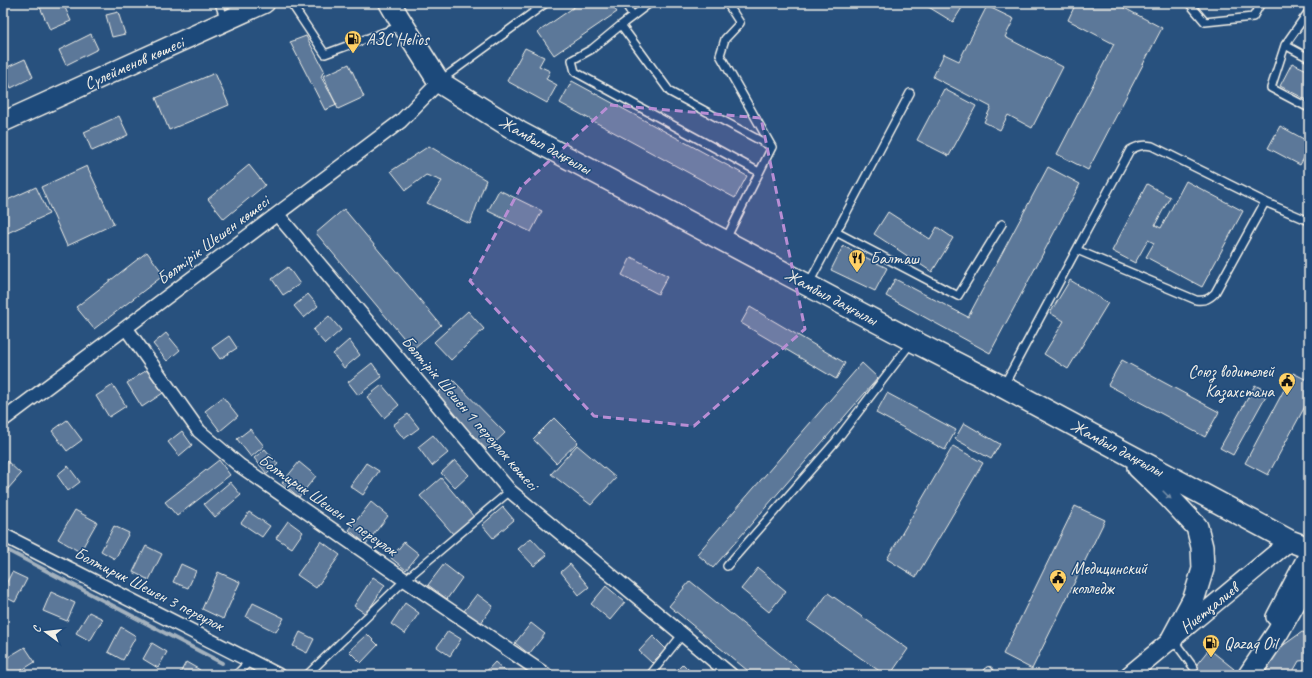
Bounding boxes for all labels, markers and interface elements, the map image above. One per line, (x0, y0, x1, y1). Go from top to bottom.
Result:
fuel station icon: АЗС Helios (343, 29, 363, 54)
place label: АЗС Helios (366, 29, 430, 50)
street label: Сүлейменов көшесі (81, 31, 189, 94)
street label: Жамбыл даңғылы (495, 111, 596, 180)
street label: Бөлтірік Шешен көшесі (153, 190, 275, 289)
restaurant icon: Балташ (847, 248, 867, 273)
place label: Балташ (870, 248, 920, 269)
street label: Жамбыл даңғылы (781, 264, 883, 331)
street label: Бөлтірік Шешен 1 переулок көшесі (397, 331, 544, 496)
place label: Союз водителей Казахстана (1188, 361, 1276, 403)
public building icon: Союз водителей Казахстана (1277, 371, 1297, 396)
street label: Жамбыл даңғылы (1067, 415, 1169, 482)
street label: Болтирик Шешен 2 переулок (255, 449, 403, 562)
one-way arrow (1162, 490, 1172, 500)
street label: Болтирик Шешен 3 переулок (71, 542, 229, 637)
place label: Медицинский колледж (1071, 558, 1148, 599)
public building icon: Медицинский колледж (1048, 568, 1068, 593)
street label: Ниетқалиев (1176, 576, 1245, 638)
north arrow (26, 612, 66, 652)
text: С (29, 623, 44, 634)
fuel station icon: Qazaq Oil (1201, 633, 1221, 658)
place label: Qazaq Oil (1224, 633, 1280, 654)

